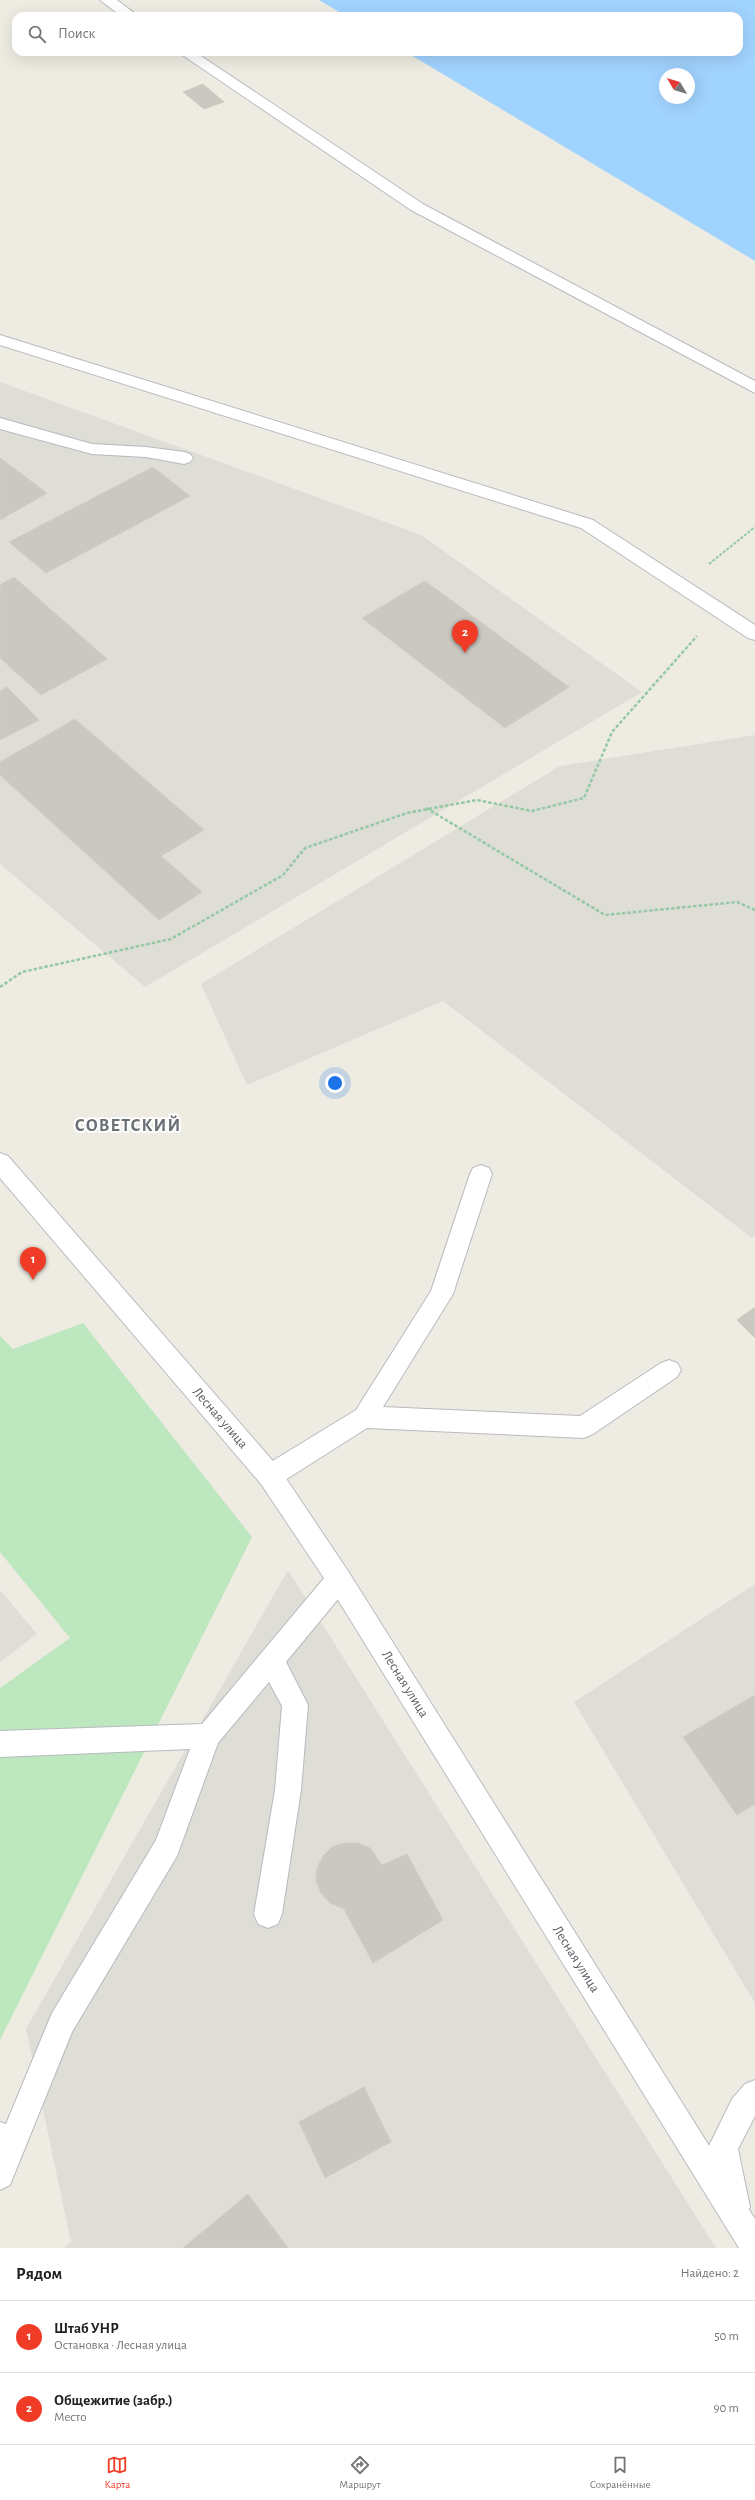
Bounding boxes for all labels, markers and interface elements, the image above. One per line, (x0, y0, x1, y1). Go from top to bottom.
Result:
search box (12, 12, 743, 56)
icon: search (26, 23, 48, 45)
text: Поиск (58, 26, 96, 41)
north arrow (659, 68, 695, 104)
pin: 2 (452, 620, 478, 653)
your location (325, 1073, 345, 1093)
district label: СОВЕТСКИЙ (75, 1115, 181, 1135)
pin: 1 (20, 1247, 46, 1280)
street label: Лесная улица (190, 1385, 251, 1452)
street label: Лесная улица (379, 1648, 431, 1720)
street label: Лесная улица (550, 1923, 602, 1995)
text: Рядом (16, 2265, 62, 2282)
text: Найдено: 2 (681, 2267, 739, 2280)
text: Штаб УНР (54, 2321, 119, 2336)
text: 1 (27, 2330, 31, 2343)
text: 50 m (714, 2330, 739, 2343)
text: Остановка · Лесная улица (54, 2339, 187, 2352)
text: Общежитие (забр.) (54, 2393, 173, 2408)
text: 2 (26, 2402, 32, 2415)
text: 90 m (713, 2402, 739, 2415)
text: Место (54, 2411, 86, 2424)
tab: Карта (105, 2454, 130, 2491)
tab: Маршрут (339, 2454, 381, 2491)
tab: Сохранённые (590, 2454, 650, 2491)

